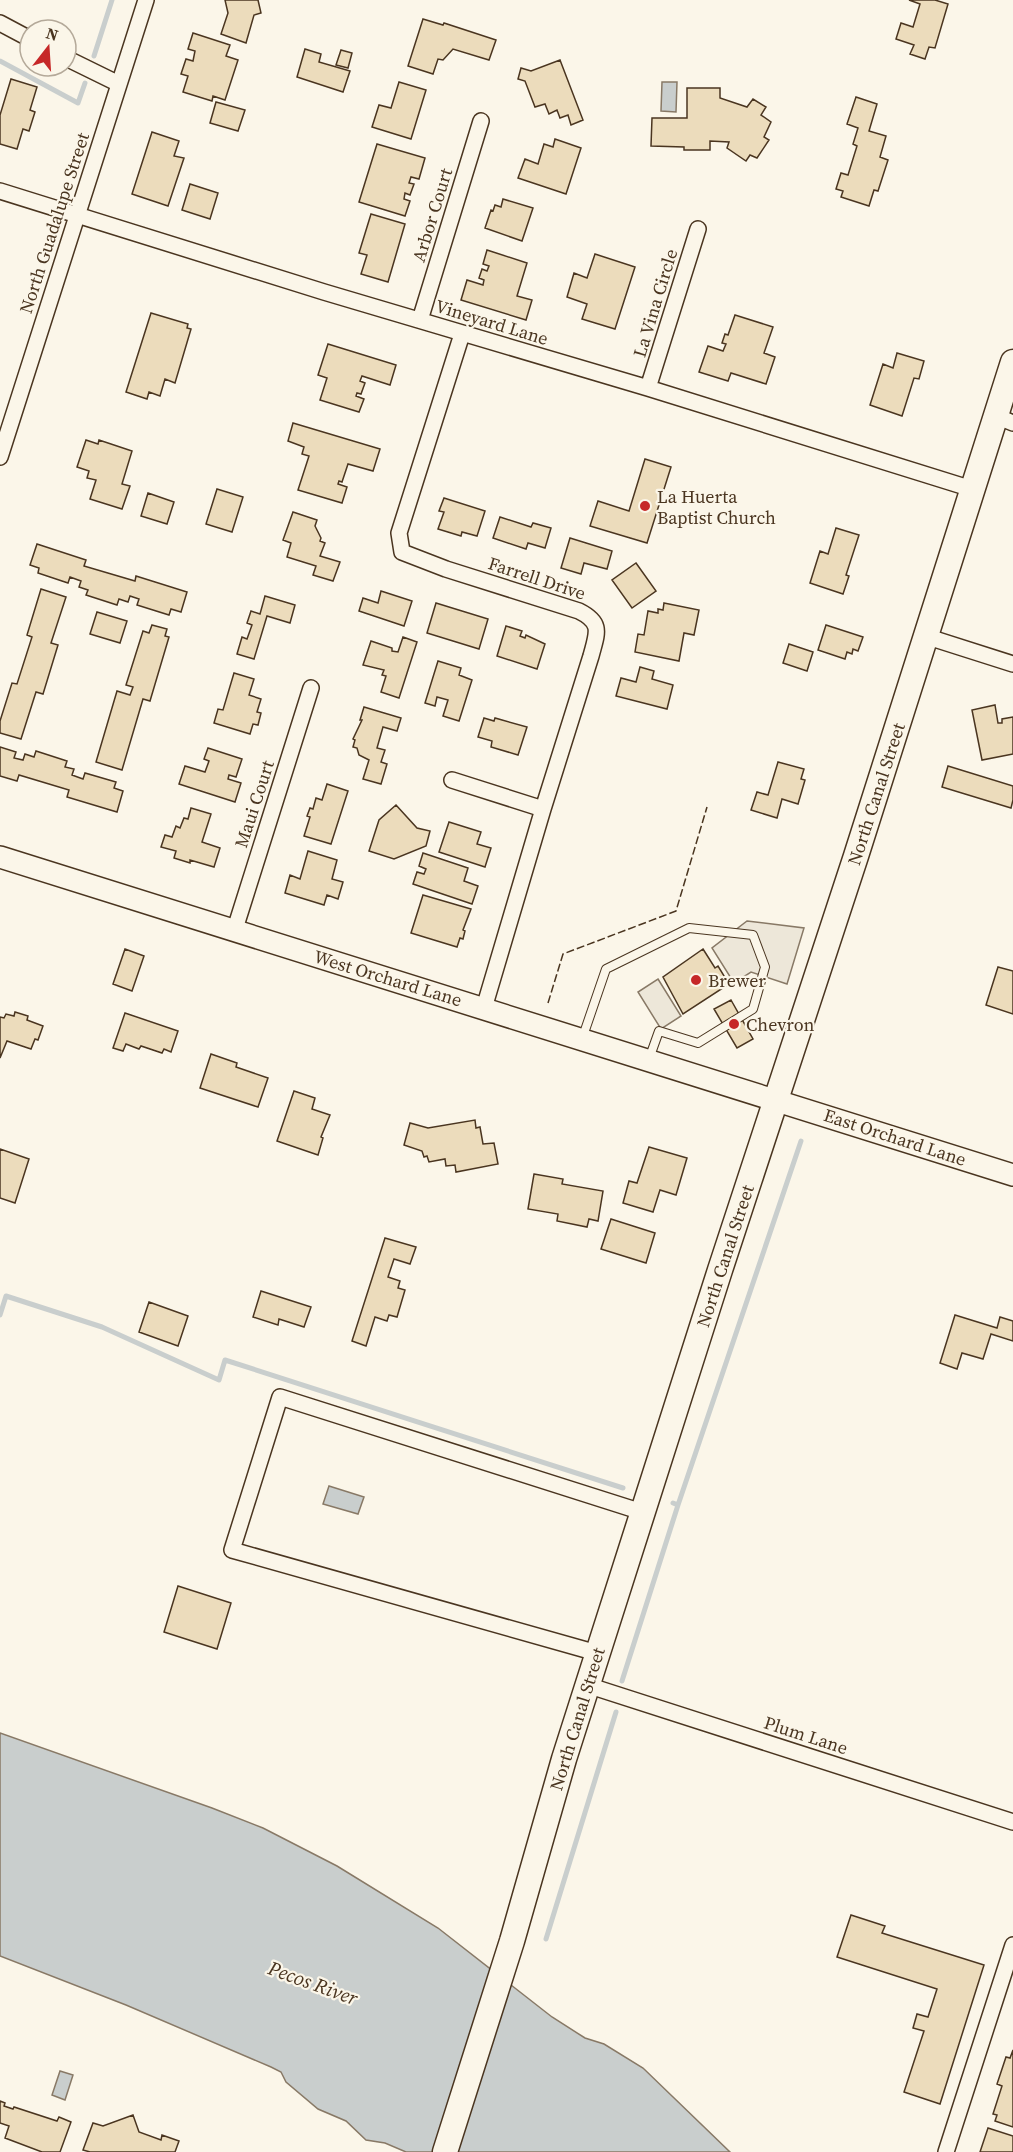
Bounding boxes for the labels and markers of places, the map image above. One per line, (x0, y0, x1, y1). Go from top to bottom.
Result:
place label: La Huerta Baptist Church (657, 484, 776, 530)
marker: La Huerta Baptist Church (638, 499, 652, 513)
place label: Brewer (708, 968, 766, 993)
marker: Brewer (689, 973, 703, 987)
place label: Chevron (746, 1012, 815, 1037)
marker: Chevron (727, 1017, 741, 1031)

